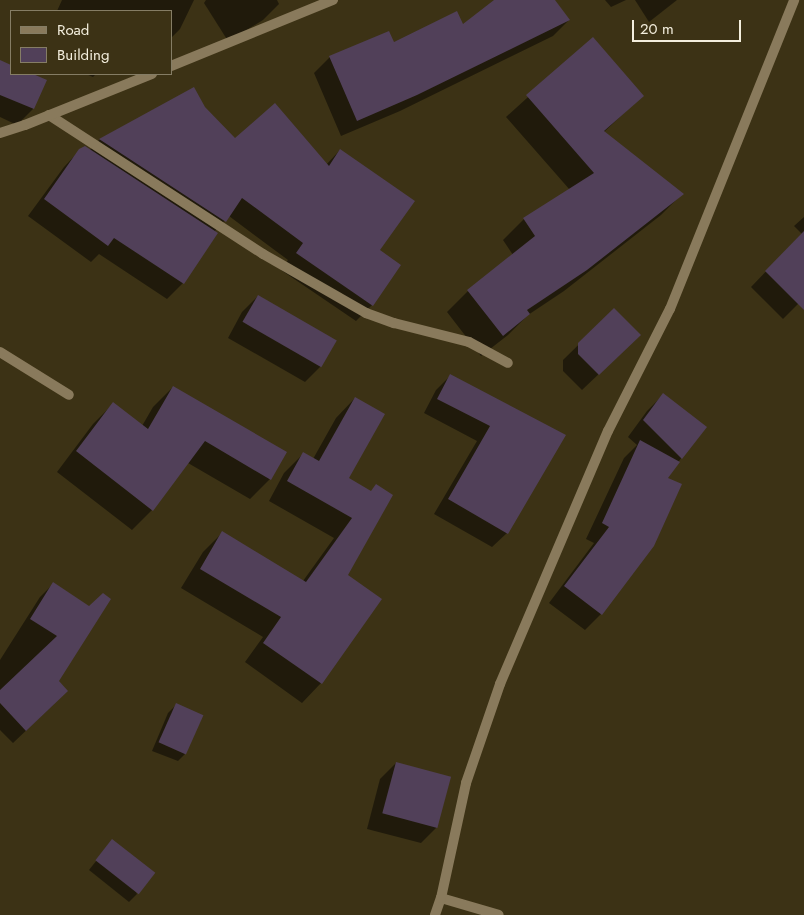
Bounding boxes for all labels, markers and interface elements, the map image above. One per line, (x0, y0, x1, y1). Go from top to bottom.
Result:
legend (10, 10, 172, 75)
scale bar (634, 10, 743, 42)
text: 20 m (640, 18, 674, 40)
text: Road (57, 19, 89, 41)
text: Building (57, 44, 109, 66)

